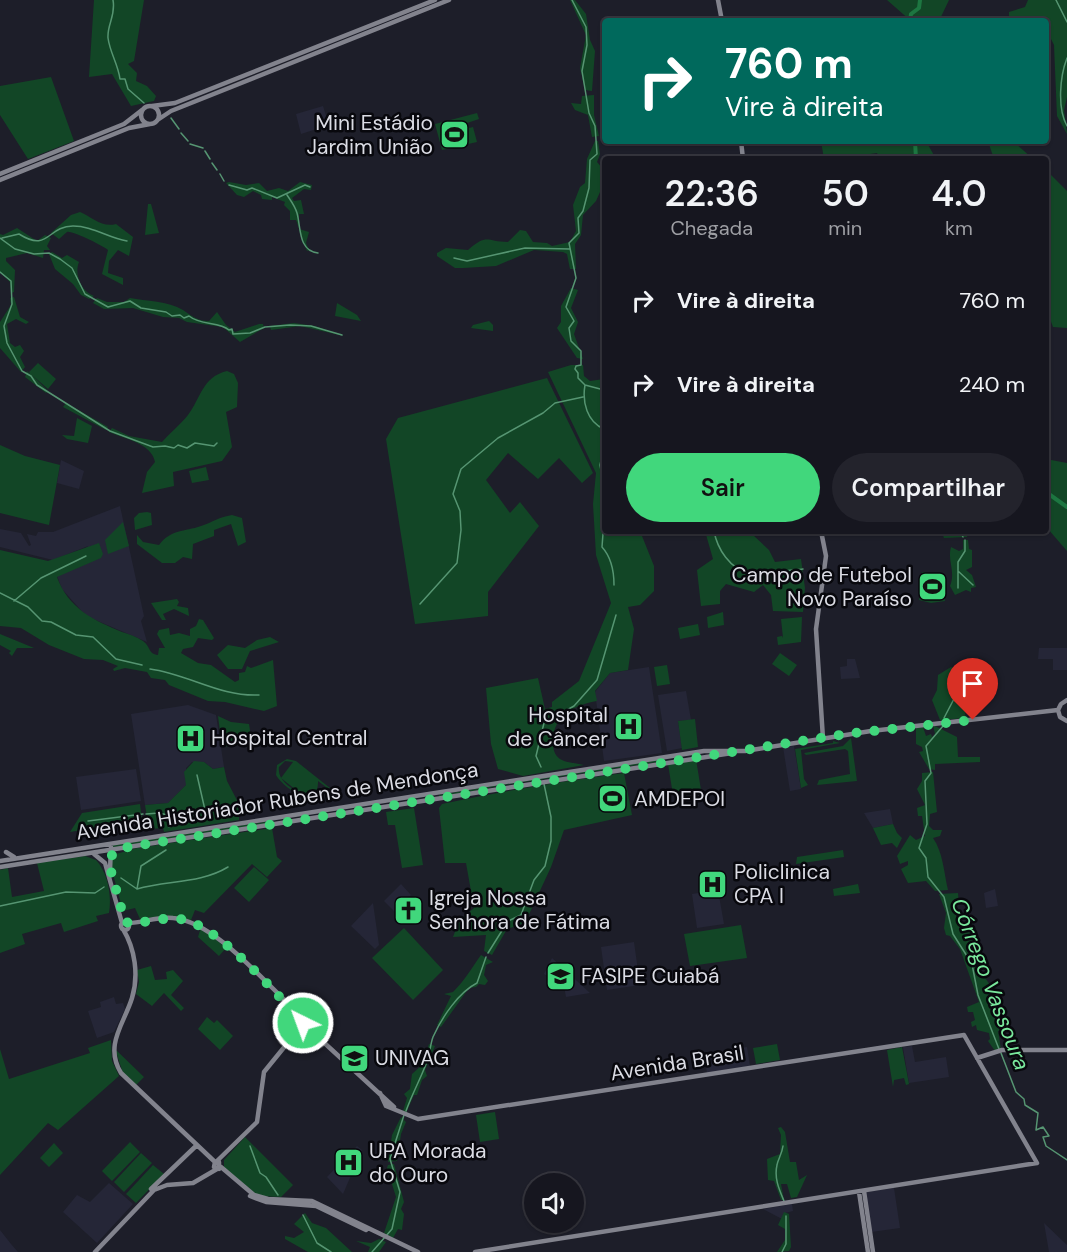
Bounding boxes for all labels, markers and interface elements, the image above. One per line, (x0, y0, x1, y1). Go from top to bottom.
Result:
text: 760 m (725, 36, 853, 91)
icon: right (626, 42, 704, 120)
text: Vire à direita (725, 89, 883, 124)
place label: Mini Estádio Jardim União (306, 109, 433, 161)
sports icon: Mini Estádio Jardim União (438, 119, 470, 151)
text: 22:36 (664, 170, 759, 217)
text: 50 (821, 170, 869, 217)
text: 4.0 (931, 170, 987, 217)
text: Chegada (670, 215, 753, 241)
text: min (828, 215, 862, 241)
text: km (945, 215, 973, 241)
icon: right (626, 284, 659, 317)
text: Vire à direita (677, 286, 815, 315)
text: 760 m (960, 286, 1025, 315)
icon: right (626, 368, 659, 401)
text: Vire à direita (677, 370, 815, 399)
text: 240 m (959, 370, 1025, 399)
button: Sair (626, 453, 820, 522)
button: Compartilhar (832, 453, 1025, 522)
place label: Campo de Futebol Novo Paraíso (732, 561, 912, 613)
sports icon: Campo de Futebol Novo Paraíso (917, 571, 949, 603)
pin (947, 658, 998, 720)
icon: arrive (956, 667, 989, 700)
place label: Hospital de Câncer (507, 701, 608, 753)
hospital icon: Hospital de Câncer (613, 711, 645, 743)
hospital icon: Hospital Central (174, 722, 206, 754)
place label: Hospital Central (211, 724, 368, 752)
street label: Avenida Historiador Rubens de Mendonça (74, 755, 480, 847)
sports icon: AMDEPOl (597, 783, 629, 815)
place label: AMDEPOl (634, 785, 725, 813)
place label: Policlinica CPA I (734, 858, 830, 910)
hospital icon: Policlinica CPA I (697, 868, 729, 900)
place label: Igreja Nossa Senhora de Fátima (429, 884, 610, 936)
church icon: Igreja Nossa Senhora de Fátima (392, 894, 424, 926)
water label: Córrego Vassoura (944, 894, 1037, 1074)
school or university icon: FASIPE Cuiabá (544, 960, 576, 992)
place label: FASIPE Cuiabá (581, 962, 720, 990)
position arrow (271, 991, 335, 1055)
street label: Avenida Brasil (608, 1039, 746, 1087)
school or university icon: UNIVAG (338, 1042, 370, 1074)
place label: UNIVAG (375, 1044, 449, 1072)
place label: UPA Morada do Ouro (369, 1137, 487, 1189)
hospital icon: UPA Morada do Ouro (332, 1147, 364, 1179)
map controls (524, 1173, 584, 1233)
button: sound (524, 1173, 584, 1233)

